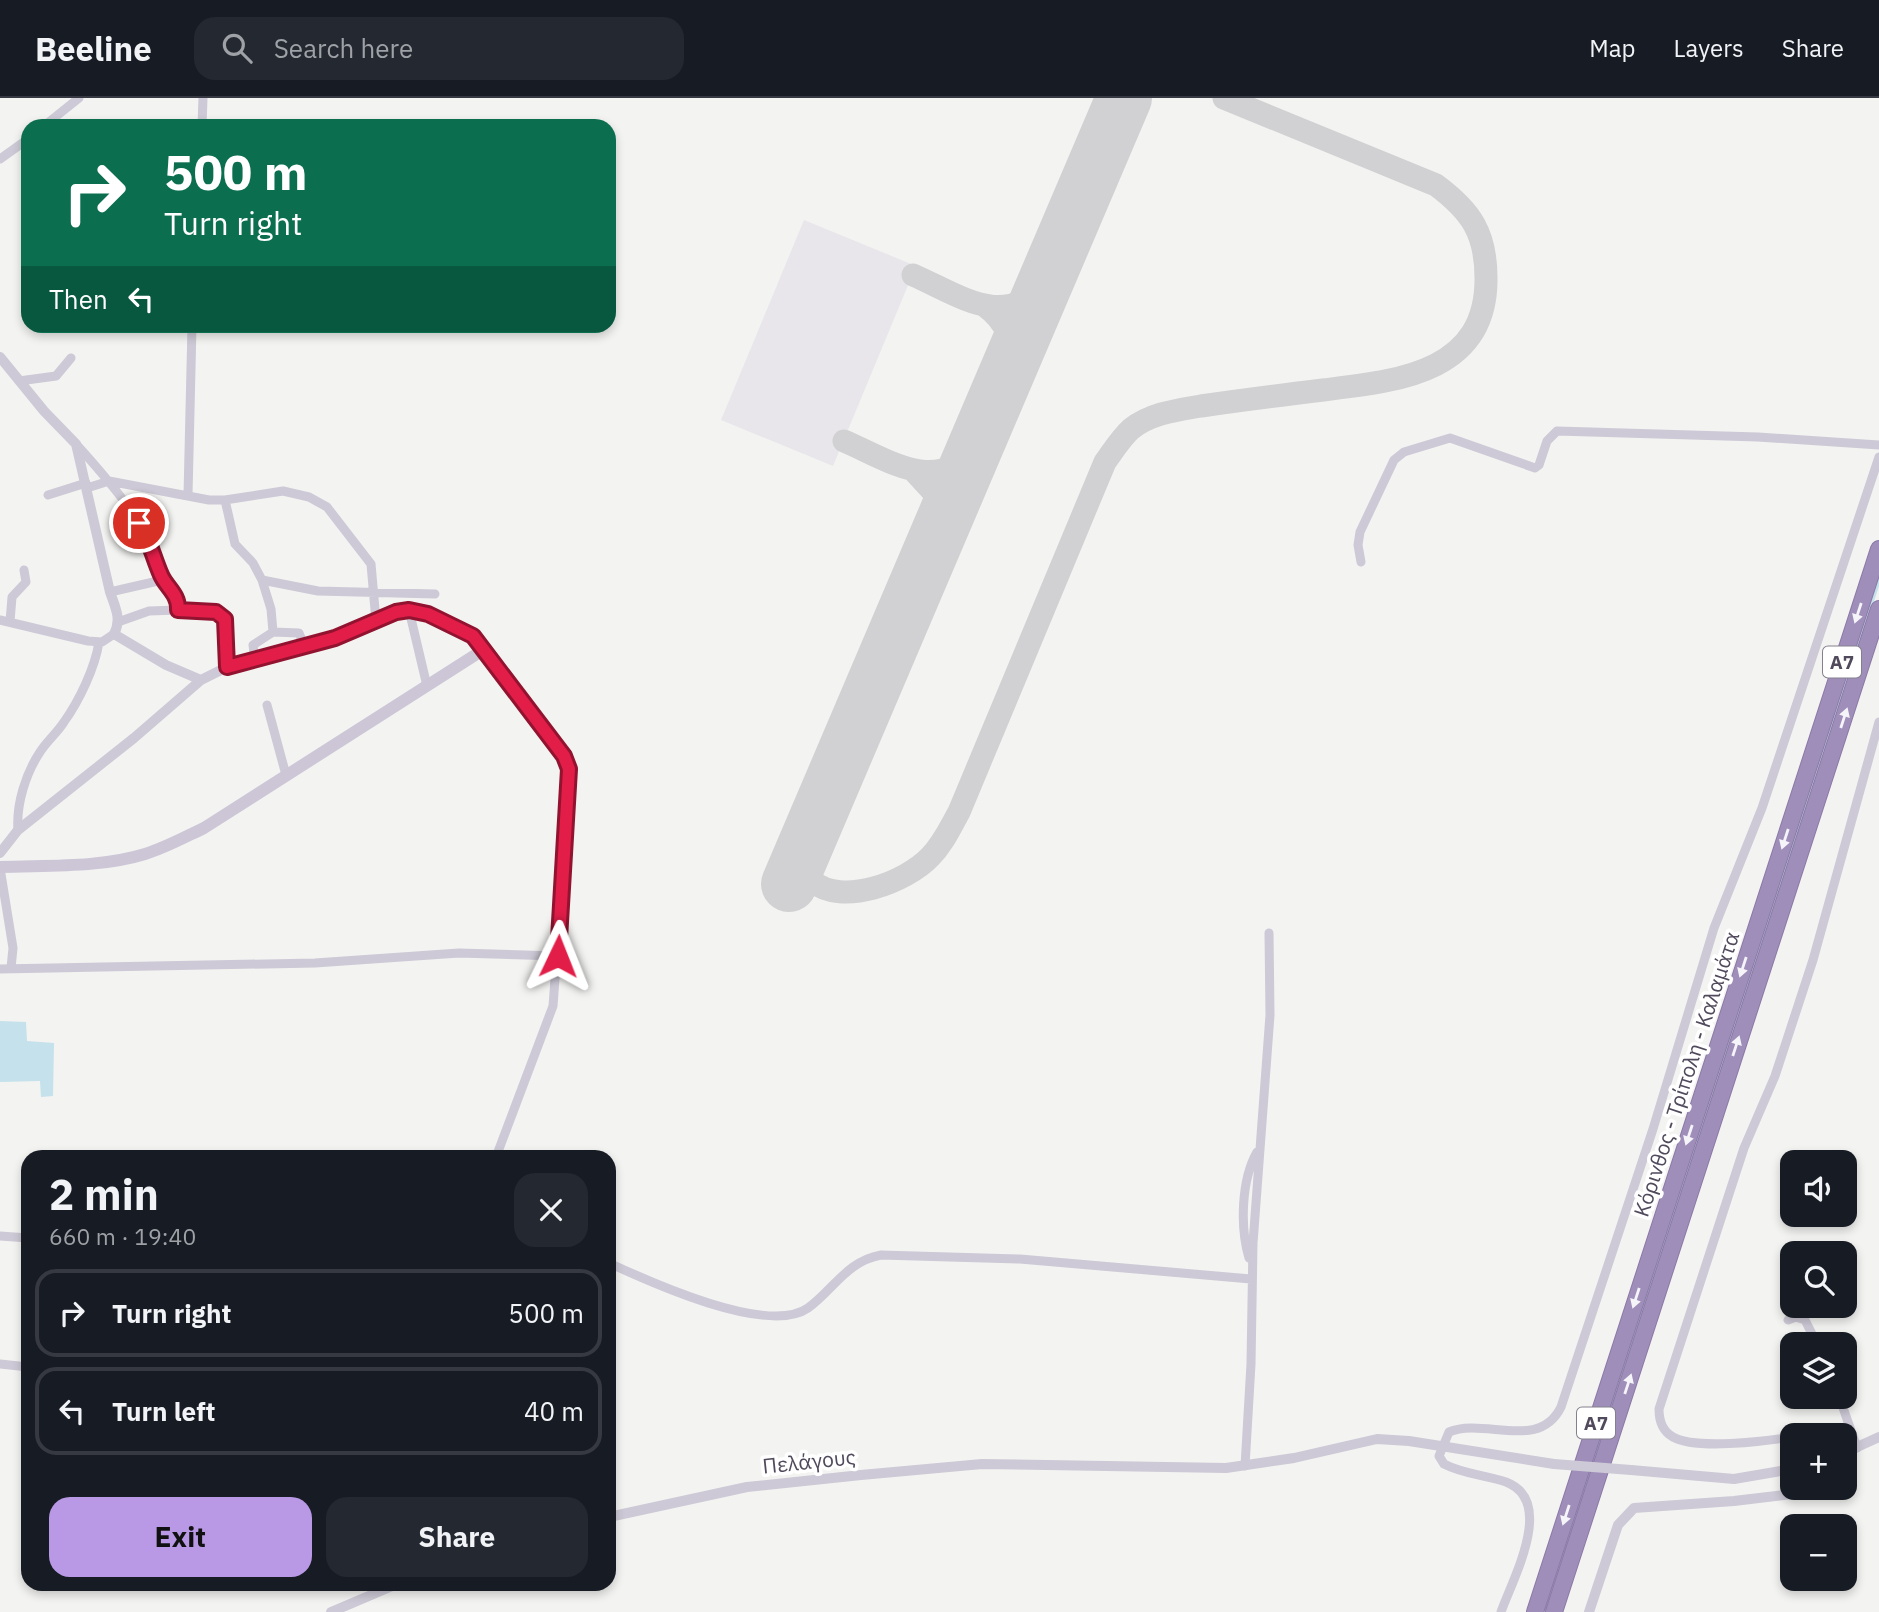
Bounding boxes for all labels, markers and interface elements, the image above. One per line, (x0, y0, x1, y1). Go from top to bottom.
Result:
search box (194, 17, 684, 80)
text: Beeline (35, 27, 152, 70)
icon: search (218, 29, 256, 67)
text: Search here (274, 31, 413, 65)
text: Map (1589, 32, 1636, 64)
text: Layers (1674, 32, 1744, 64)
text: Share (1782, 32, 1844, 64)
text: 500 m (164, 140, 308, 203)
icon: right (49, 147, 140, 238)
text: Turn right (164, 202, 302, 244)
icon: left (122, 280, 160, 318)
text: Then (49, 282, 108, 316)
pin (109, 493, 169, 553)
icon: arrive (120, 504, 158, 542)
one-way arrow (1852, 603, 1863, 624)
road number: Α7 (1823, 646, 1861, 678)
one-way arrow (1839, 708, 1849, 729)
one-way arrow (1779, 829, 1790, 850)
position arrow (521, 919, 595, 993)
street label: Κόρινθος - Τρίπολη - Καλαμάτα (1627, 928, 1745, 1220)
one-way arrow (1737, 957, 1748, 978)
one-way arrow (1731, 1036, 1742, 1057)
one-way arrow (1683, 1124, 1694, 1145)
map controls (1780, 1150, 1857, 1591)
button: sound (1780, 1150, 1857, 1227)
text: 2 min (49, 1167, 159, 1222)
button: close (514, 1173, 588, 1247)
text: 660 m · 19:40 (49, 1221, 196, 1251)
button: search (1780, 1241, 1857, 1318)
one-way arrow (1630, 1288, 1641, 1309)
icon: right (53, 1294, 91, 1332)
text: Turn right (112, 1296, 231, 1330)
text: 500 m (508, 1296, 584, 1330)
button: layers (1780, 1332, 1857, 1409)
one-way arrow (1623, 1373, 1633, 1394)
icon: left (53, 1392, 91, 1430)
text: Turn left (112, 1394, 215, 1428)
text: 40 m (524, 1394, 584, 1428)
road number: Α7 (1577, 1408, 1615, 1438)
button: + (1780, 1423, 1857, 1500)
street label: Πελάγους (761, 1442, 857, 1480)
button: Exit (49, 1497, 312, 1577)
button: Share (326, 1497, 588, 1577)
one-way arrow (1560, 1504, 1571, 1525)
button: − (1780, 1514, 1857, 1591)

